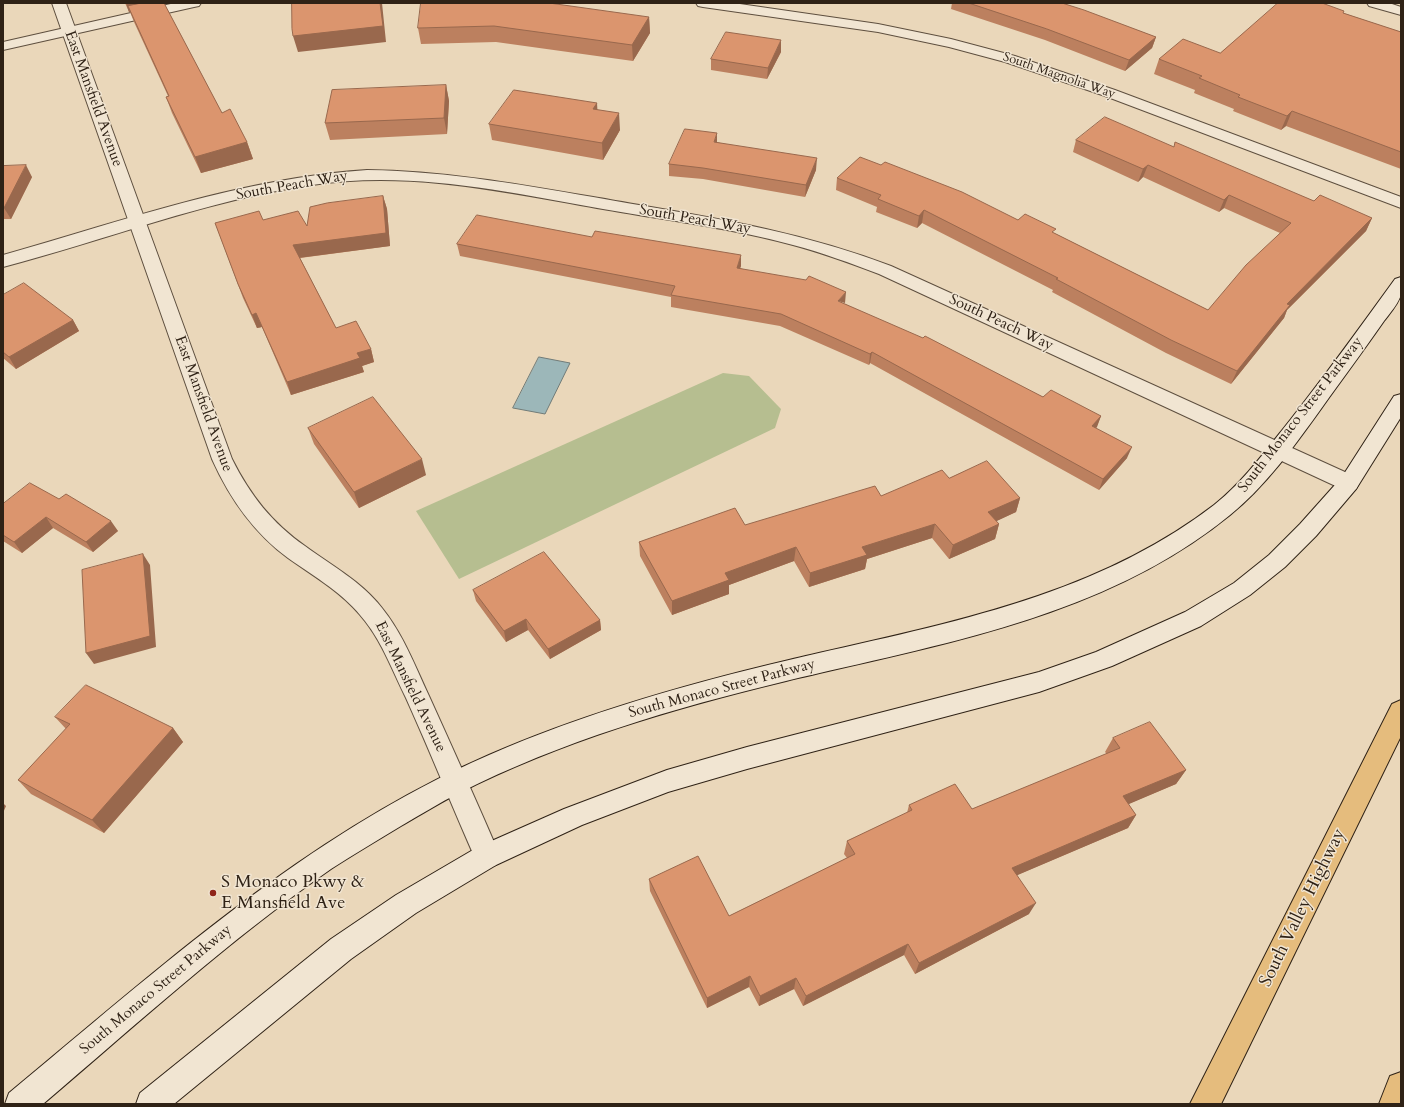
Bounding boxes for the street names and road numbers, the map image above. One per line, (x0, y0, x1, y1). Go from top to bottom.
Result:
street label: East Mansfield Avenue (60, 29, 126, 169)
street label: South Magnolia Way (1001, 49, 1117, 103)
street label: South Peach Way (235, 167, 349, 205)
street label: South Peach Way (638, 201, 752, 239)
street label: South Peach Way (946, 291, 1056, 355)
street label: East Mansfield Avenue (170, 334, 236, 474)
street label: South Monaco Street Parkway (1235, 334, 1367, 496)
street label: East Mansfield Avenue (370, 619, 450, 755)
street label: South Monaco Street Parkway (627, 655, 817, 723)
street label: South Valley Highway (1255, 825, 1351, 991)
street label: South Monaco Street Parkway (76, 921, 236, 1059)

